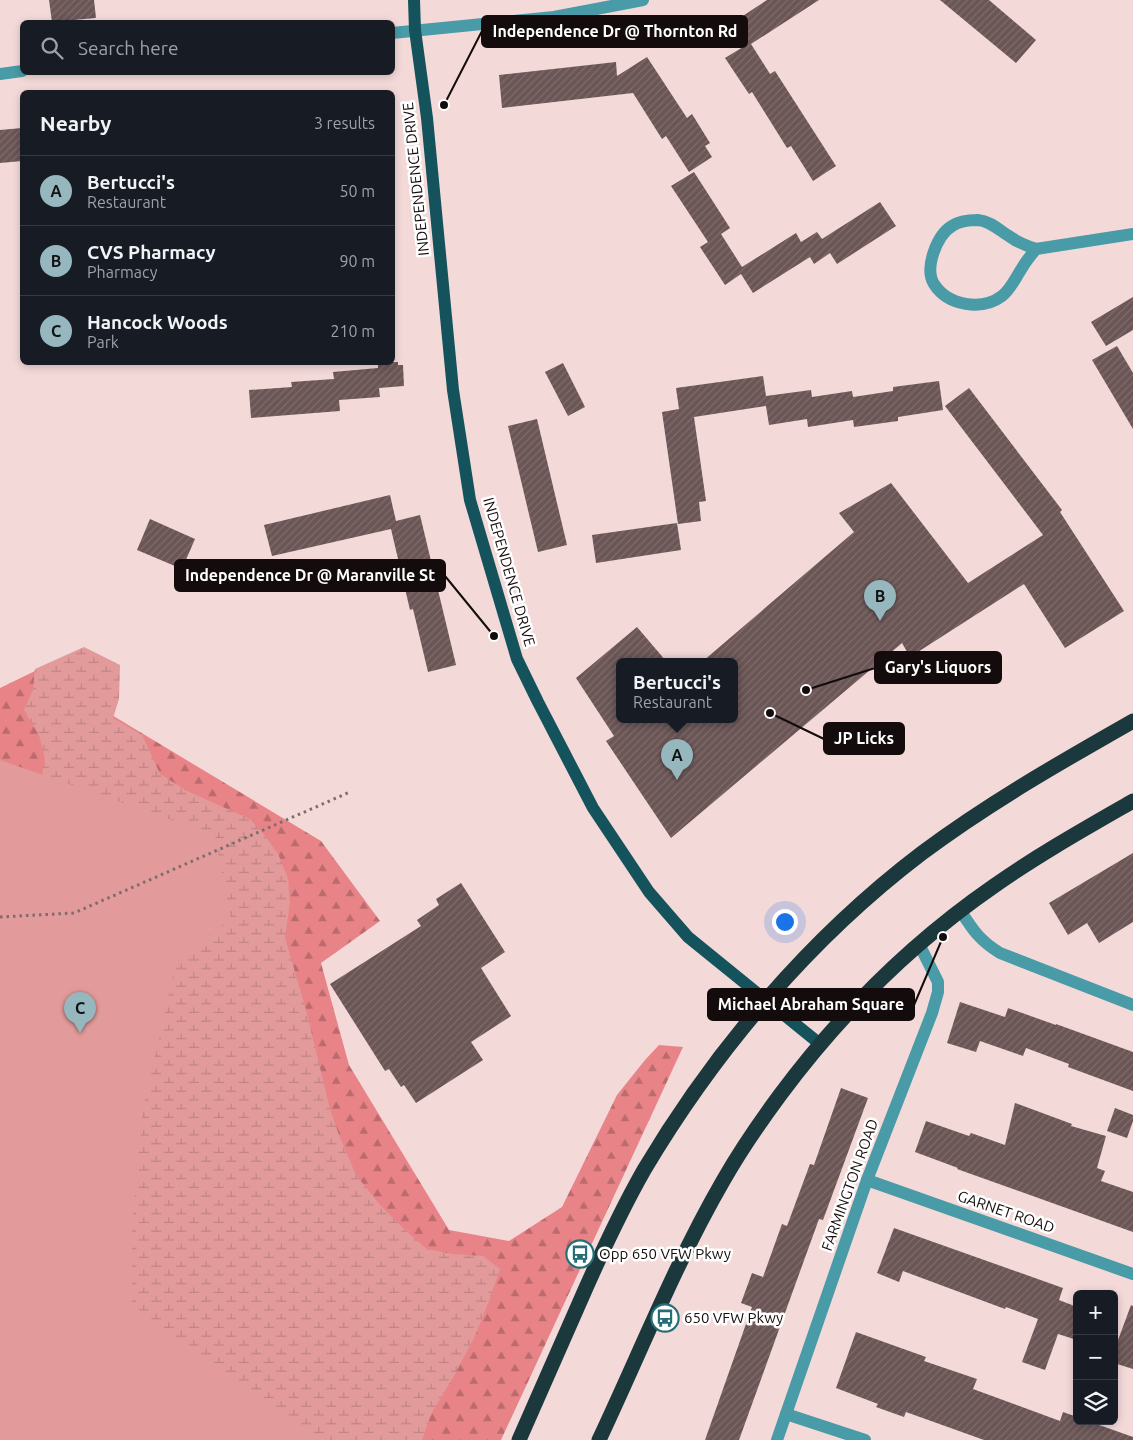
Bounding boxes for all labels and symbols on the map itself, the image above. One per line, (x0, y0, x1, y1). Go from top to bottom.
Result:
callout: Independence Dr @ Thornton Rd (482, 16, 747, 47)
text: Independence Dr @ Thornton Rd (493, 22, 737, 40)
street label: INDEPENDENCE DRIVE (399, 102, 432, 257)
street label: INDEPENDENCE DRIVE (480, 495, 539, 648)
callout: Independence Dr @ Maranville St (175, 560, 445, 591)
text: Independence Dr @ Maranville St (185, 566, 435, 584)
pin: B (864, 580, 896, 621)
callout: Gary's Liquors (875, 652, 1001, 683)
text: Gary's Liquors (885, 658, 991, 676)
callout: JP Licks (824, 723, 904, 754)
text: JP Licks (834, 729, 894, 747)
pin: A (661, 739, 693, 780)
your location (772, 909, 798, 935)
callout: Michael Abraham Square (708, 989, 914, 1020)
pin: C (64, 992, 96, 1033)
text: Michael Abraham Square (718, 995, 904, 1013)
street label: FARMINGTON ROAD (818, 1117, 881, 1253)
street label: GARNET ROAD (956, 1187, 1057, 1236)
bus stop icon: Opp 650 VFW Pkwy (565, 1239, 595, 1269)
place label: Opp 650 VFW Pkwy (599, 1245, 731, 1262)
bus stop icon: 650 VFW Pkwy (650, 1303, 680, 1333)
place label: 650 VFW Pkwy (684, 1309, 783, 1326)

